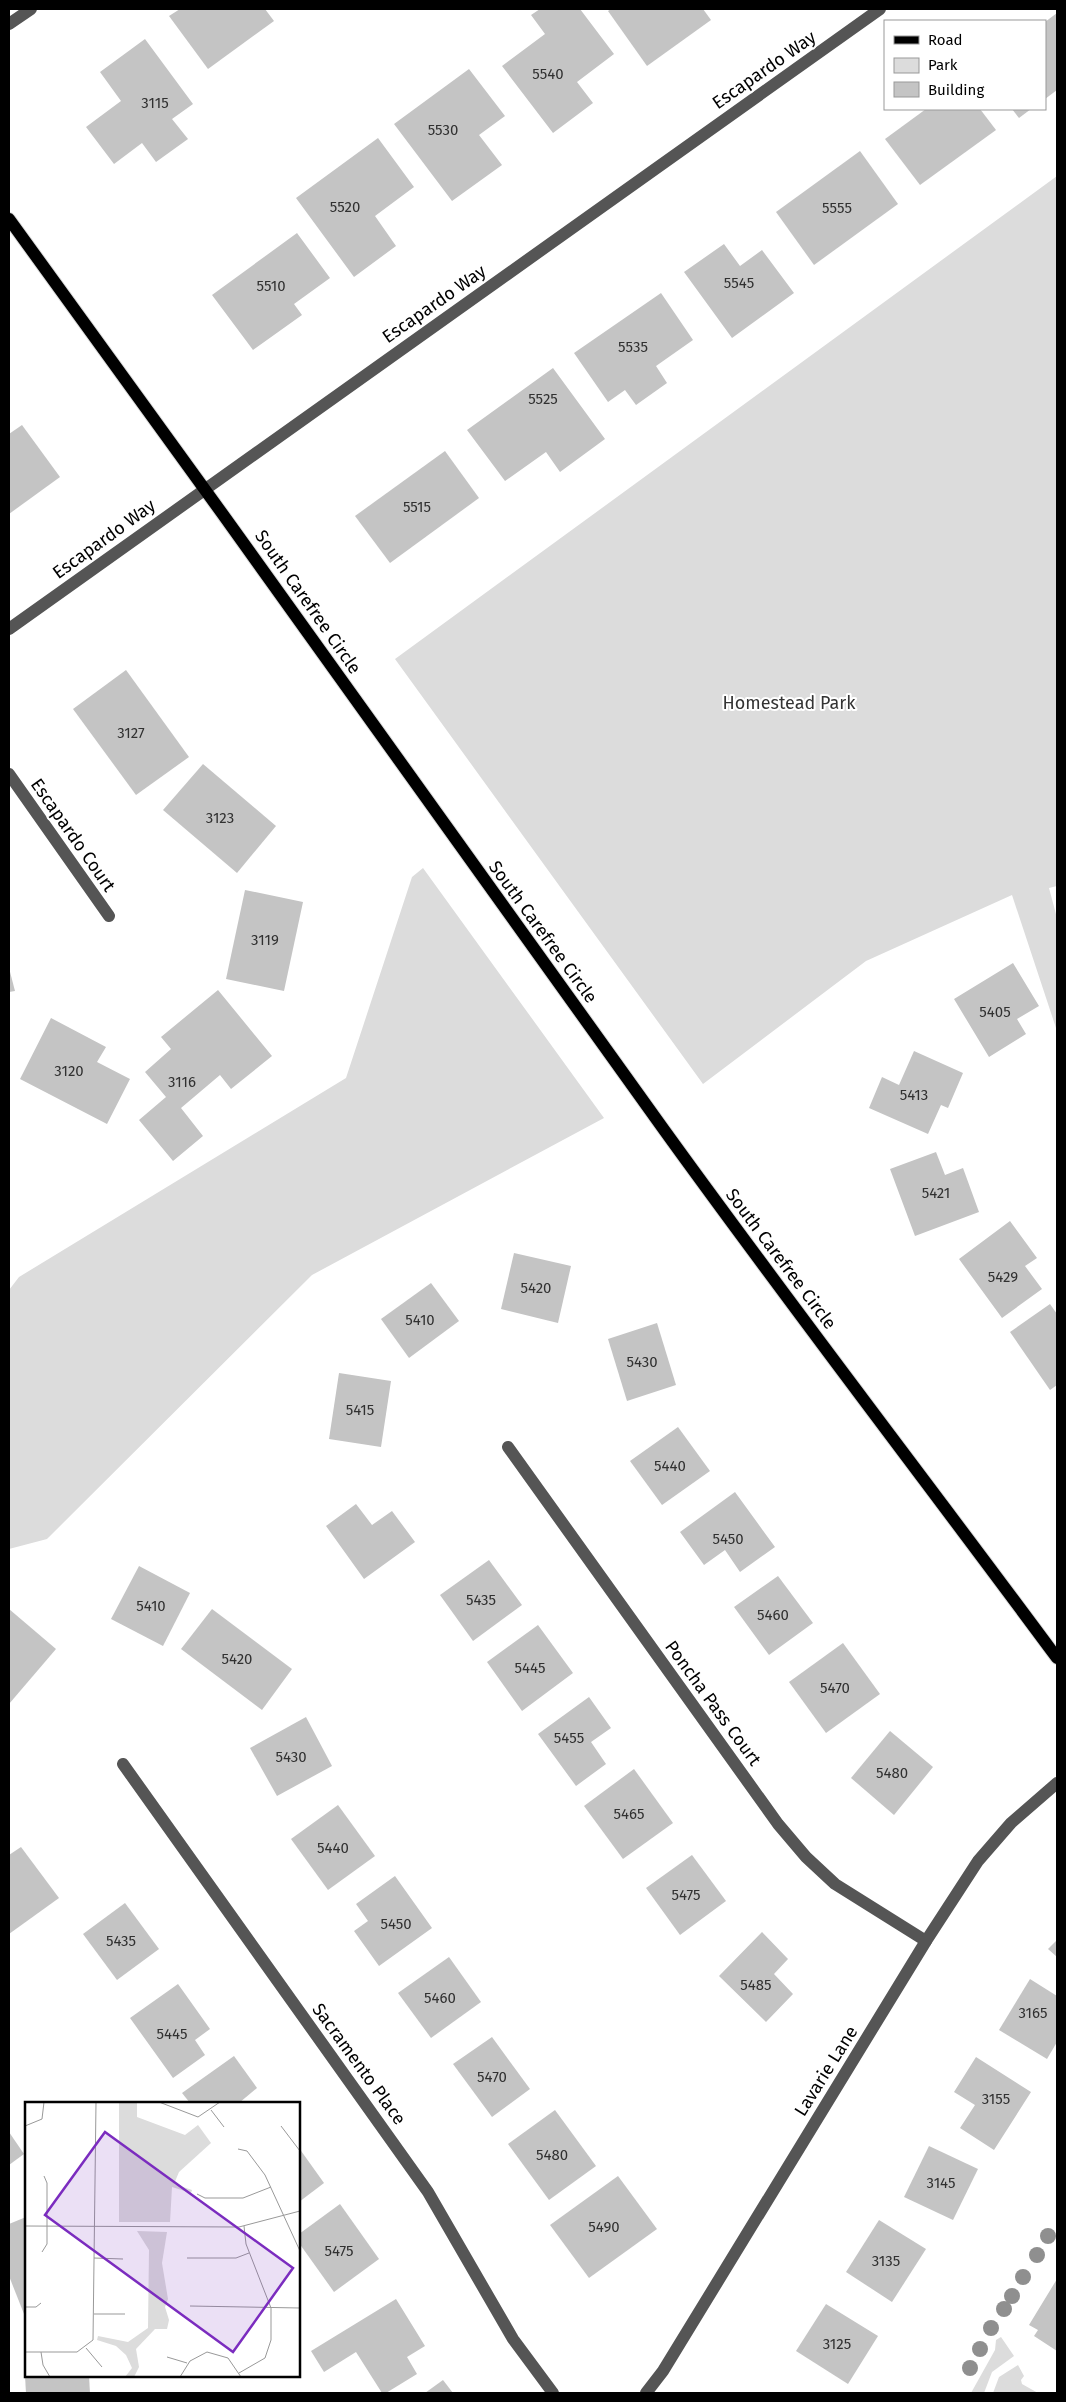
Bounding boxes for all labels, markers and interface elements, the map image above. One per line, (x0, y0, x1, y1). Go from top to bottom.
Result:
legend (884, 20, 1046, 110)
street label: Escapardo Way (708, 26, 820, 114)
text: Road (928, 31, 963, 49)
text: Park (928, 56, 958, 74)
house number: 5540 (532, 65, 564, 83)
text: Building (928, 81, 984, 99)
house number: 3115 (141, 94, 169, 112)
house number: 5530 (428, 121, 458, 139)
house number: 5520 (330, 198, 360, 216)
house number: 5555 (822, 199, 852, 217)
street label: Escapardo Way (378, 260, 490, 348)
house number: 5545 (724, 274, 754, 292)
house number: 5510 (256, 277, 286, 295)
house number: 5535 (618, 338, 648, 356)
house number: 5525 (528, 390, 558, 408)
street label: Escapardo Way (48, 494, 160, 584)
house number: 5515 (403, 498, 431, 516)
street label: South Carefree Circle (250, 526, 366, 678)
park label: Homestead Park (722, 692, 856, 714)
house number: 3127 (117, 724, 145, 742)
street label: Escapardo Court (26, 774, 120, 896)
house number: 3123 (206, 809, 234, 827)
street label: South Carefree Circle (484, 857, 602, 1007)
house number: 3119 (251, 931, 279, 949)
house number: 5405 (979, 1003, 1011, 1021)
house number: 3120 (54, 1062, 84, 1080)
house number: 3116 (168, 1073, 196, 1091)
house number: 5413 (900, 1086, 928, 1104)
street label: South Carefree Circle (721, 1184, 841, 1334)
house number: 5421 (922, 1184, 950, 1202)
house number: 5429 (988, 1268, 1018, 1286)
house number: 5420 (521, 1279, 552, 1297)
house number: 5410 (405, 1311, 435, 1329)
house number: 5430 (626, 1353, 658, 1371)
house number: 5415 (346, 1401, 374, 1419)
house number: 5440 (654, 1457, 686, 1475)
house number: 5450 (712, 1530, 744, 1548)
house number: 5435 (466, 1591, 496, 1609)
house number: 5410 (136, 1597, 166, 1615)
house number: 5460 (757, 1606, 789, 1624)
street label: Poncha Pass Court (660, 1636, 766, 1770)
house number: 5420 (222, 1650, 253, 1668)
house number: 5445 (515, 1659, 545, 1677)
house number: 5470 (820, 1679, 850, 1697)
house number: 5455 (554, 1729, 584, 1747)
house number: 5430 (275, 1748, 307, 1766)
house number: 5480 (876, 1764, 908, 1782)
house number: 5465 (614, 1805, 644, 1823)
house number: 5440 (317, 1839, 349, 1857)
house number: 5475 (671, 1886, 701, 1904)
house number: 5450 (380, 1915, 412, 1933)
house number: 5435 (106, 1932, 136, 1950)
house number: 5485 (740, 1976, 772, 1994)
house number: 5460 (424, 1989, 456, 2007)
street label: Sacramento Place (308, 1999, 410, 2129)
house number: 3165 (1018, 2004, 1048, 2022)
street label: Lavarie Lane (790, 2022, 862, 2120)
house number: 5445 (157, 2025, 187, 2043)
house number: 5470 (477, 2068, 507, 2086)
house number: 3155 (982, 2090, 1010, 2108)
inset map (25, 2102, 300, 2377)
house number: 5480 (536, 2146, 568, 2164)
house number: 3145 (927, 2174, 955, 2192)
house number: 5490 (588, 2218, 620, 2236)
house number: 5475 (324, 2242, 354, 2260)
house number: 3135 (872, 2252, 900, 2270)
house number: 3125 (823, 2335, 851, 2353)

